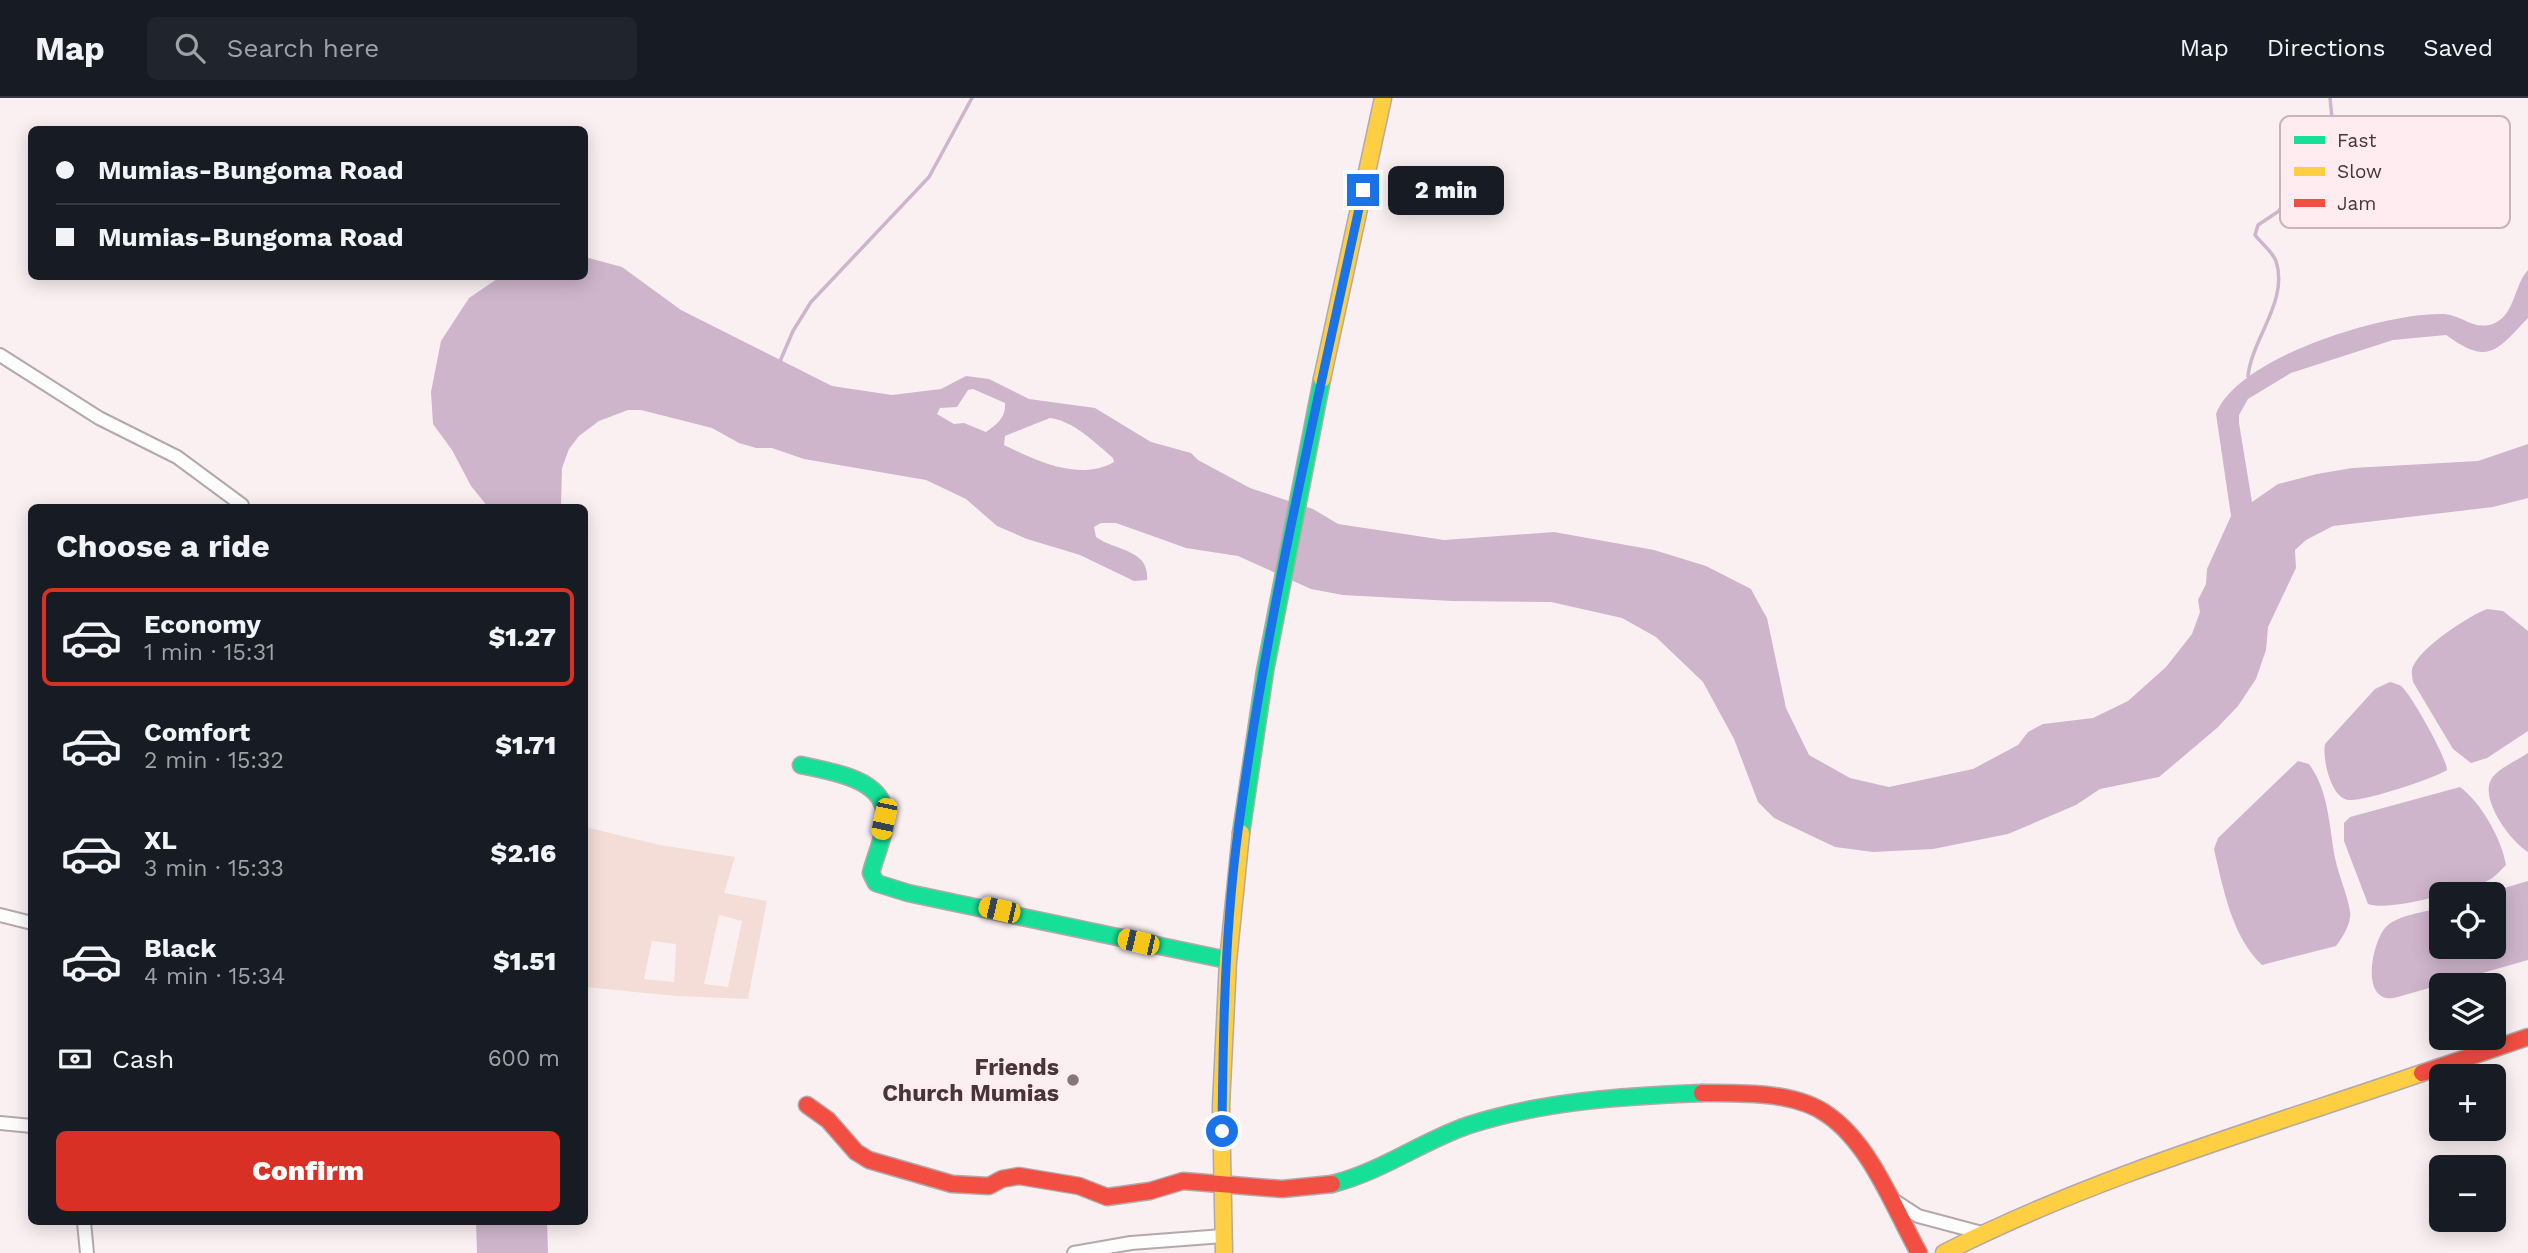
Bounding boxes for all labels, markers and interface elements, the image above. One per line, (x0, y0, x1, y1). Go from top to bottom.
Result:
search box (147, 17, 637, 80)
text: Map (35, 29, 105, 68)
icon: search (171, 29, 209, 67)
text: Search here (227, 33, 379, 63)
text: Map (2180, 34, 2229, 62)
text: Directions (2267, 34, 2385, 62)
text: Saved (2423, 34, 2493, 62)
legend (2280, 116, 2510, 228)
text: Fast (2337, 129, 2376, 152)
text: Mumias-Bungoma Road (98, 155, 404, 185)
text: Slow (2337, 160, 2382, 183)
callout: 2 min (1388, 166, 1503, 214)
route end (1347, 174, 1379, 206)
text: 2 min (1415, 177, 1477, 204)
text: Jam (2337, 192, 2376, 215)
text: Mumias-Bungoma Road (98, 222, 404, 252)
text: Choose a ride (56, 527, 270, 565)
icon: car (60, 606, 123, 669)
text: Economy (144, 609, 261, 639)
text: $1.27 (488, 622, 556, 652)
text: 1 min · 15:31 (144, 639, 275, 666)
icon: car (60, 714, 123, 777)
text: Comfort (144, 717, 250, 747)
text: $1.71 (495, 730, 556, 760)
text: 2 min · 15:32 (144, 747, 284, 774)
car (870, 796, 899, 842)
icon: car (60, 822, 123, 885)
text: XL (144, 825, 177, 855)
text: $2.16 (491, 838, 556, 868)
text: 3 min · 15:33 (144, 855, 284, 882)
map controls (2429, 882, 2506, 1232)
button: locate (2429, 882, 2506, 959)
car (977, 895, 1022, 925)
car (1116, 927, 1161, 957)
icon: car (60, 930, 123, 993)
text: Black (144, 933, 216, 963)
text: $1.51 (493, 946, 556, 976)
text: 4 min · 15:34 (144, 963, 285, 990)
button: layers (2429, 973, 2506, 1050)
icon: cash (56, 1040, 94, 1078)
text: Cash (112, 1044, 174, 1074)
text: 600 m (488, 1045, 560, 1072)
place label: Friends Church Mumias (882, 1054, 1059, 1107)
button: + (2429, 1064, 2506, 1141)
marker: Friends Church Mumias (1065, 1072, 1081, 1088)
route start (1206, 1115, 1238, 1147)
button: Confirm (56, 1131, 560, 1211)
button: − (2429, 1155, 2506, 1232)

